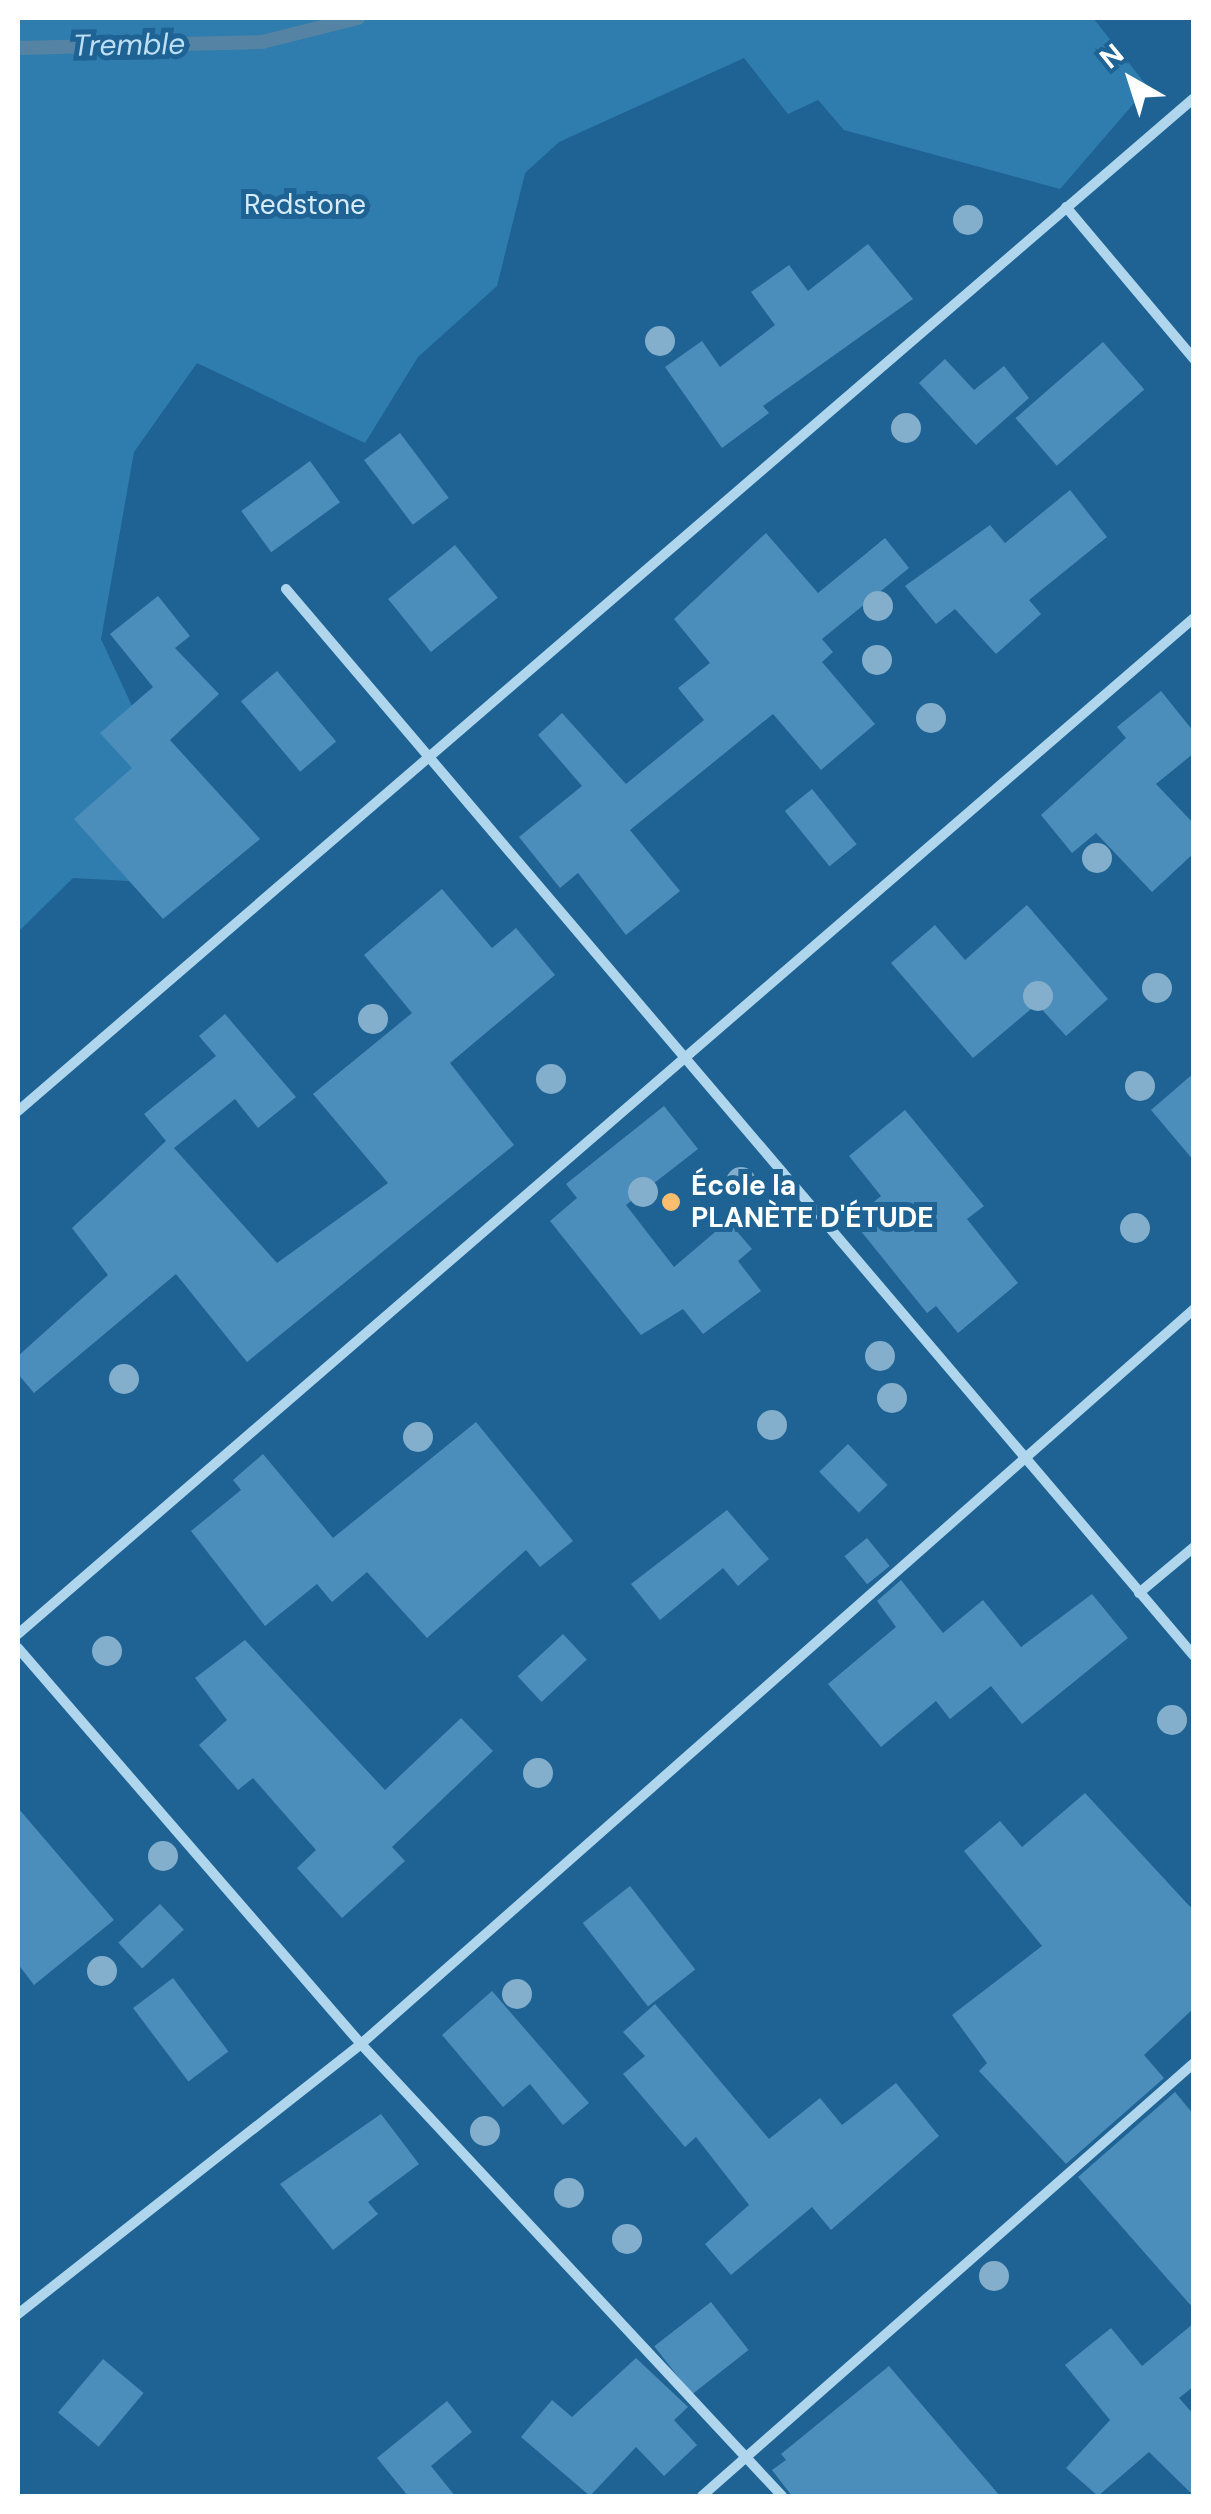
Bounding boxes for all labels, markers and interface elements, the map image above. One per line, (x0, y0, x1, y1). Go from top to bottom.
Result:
water label: Tremble (72, 26, 186, 64)
north arrow (1081, 30, 1181, 130)
text: N (1092, 35, 1131, 77)
park label: Redstone (244, 188, 366, 222)
place label: École la PLANÈTE D'ÉTUDE (691, 1169, 934, 1235)
marker: École la PLANÈTE D'ÉTUDE (660, 1191, 682, 1213)

